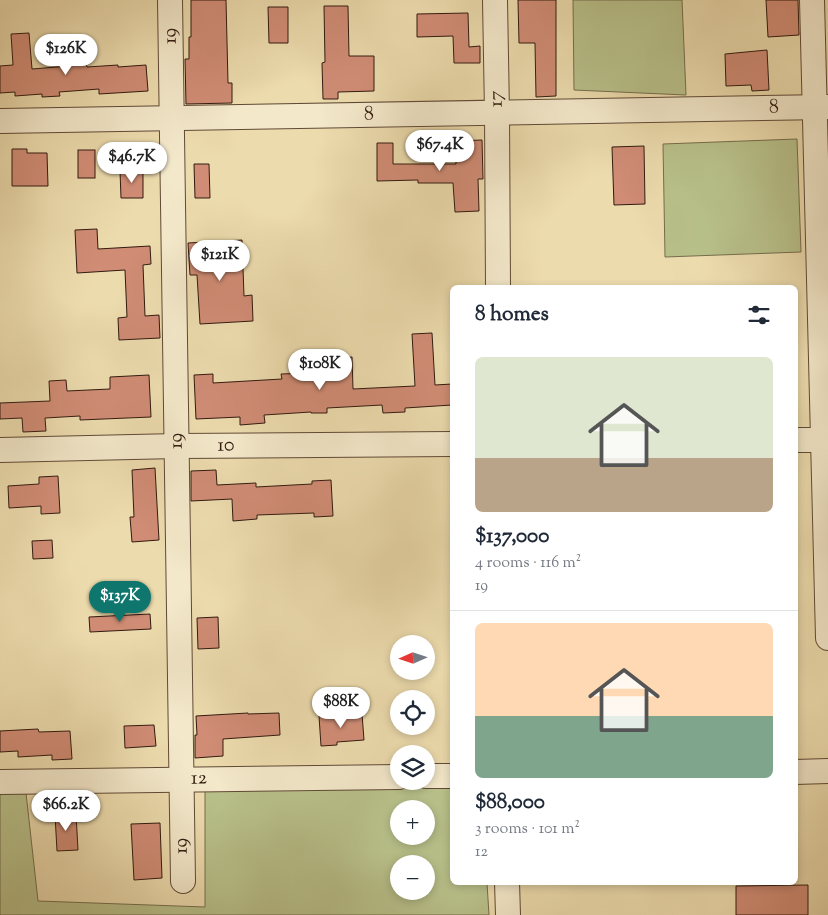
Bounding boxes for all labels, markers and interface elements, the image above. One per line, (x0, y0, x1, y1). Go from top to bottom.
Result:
street label: 19 (156, 28, 186, 44)
pin: $126K (31, 34, 101, 76)
text: $126K (46, 38, 87, 61)
street label: 17 (482, 90, 512, 108)
street label: 8 (769, 93, 779, 123)
street label: 8 (364, 100, 374, 130)
pin: $67.4K (399, 130, 481, 172)
text: $67.4K (416, 134, 464, 157)
pin: $46.7K (91, 142, 173, 184)
text: $46.7K (108, 146, 156, 169)
pin: $121K (185, 240, 255, 282)
text: $121K (201, 244, 239, 267)
text: 8 homes (475, 300, 549, 330)
icon: filters (745, 301, 773, 329)
pin: $108K (285, 348, 355, 391)
text: $108K (299, 353, 341, 376)
icon: home (579, 390, 669, 480)
street label: 10 (217, 431, 235, 461)
street label: 19 (162, 433, 192, 449)
text: $137,000 (475, 522, 549, 552)
text: 4 rooms · 116 m² (475, 552, 581, 575)
text: 19 (475, 575, 488, 598)
pin: $137K (85, 580, 155, 623)
text: $137K (100, 585, 140, 608)
north arrow (390, 635, 435, 680)
map controls (390, 635, 435, 900)
icon: home (579, 655, 669, 745)
pin: $88K (311, 686, 371, 729)
button: locate (390, 690, 435, 735)
text: $88K (323, 691, 359, 714)
button: layers (390, 745, 435, 790)
street label: 12 (191, 764, 207, 794)
text: $88,000 (475, 788, 545, 818)
pin: $66.2K (25, 790, 107, 832)
text: $66.2K (42, 794, 90, 817)
button: + (390, 800, 435, 845)
text: 3 rooms · 101 m² (475, 818, 580, 841)
street label: 19 (167, 838, 197, 854)
text: 12 (475, 841, 488, 864)
button: − (390, 855, 435, 900)

